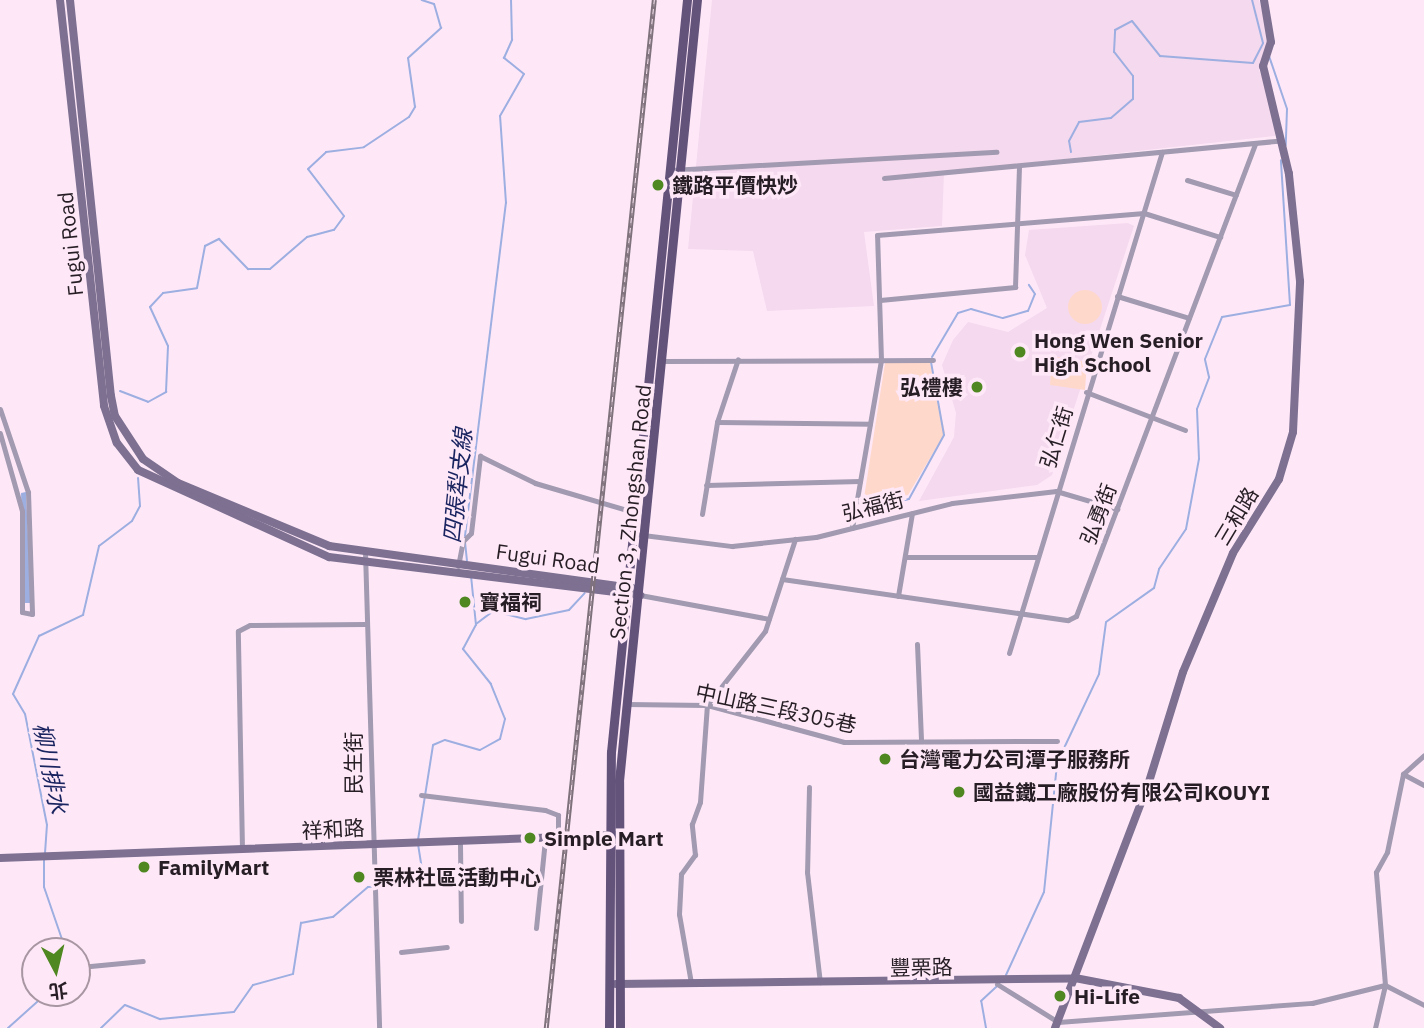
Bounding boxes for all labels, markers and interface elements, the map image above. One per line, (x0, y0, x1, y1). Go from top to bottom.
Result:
place label: 鐵路平價快炒 (672, 172, 798, 198)
marker: 鐵路平價快炒 (650, 177, 666, 193)
street label: Fugui Road (52, 191, 88, 297)
place label: Hong Wen Senior High School (1034, 327, 1203, 377)
marker: Hong Wen Senior High School (1012, 344, 1028, 360)
place label: 弘禮樓 (900, 374, 963, 400)
marker: 弘禮樓 (969, 379, 985, 395)
street label: Section 3, Zhongshan Road (604, 383, 656, 641)
street label: 弘仁街 (1035, 403, 1077, 471)
water label: 四張犁支線 (437, 427, 477, 545)
street label: 弘勇街 (1075, 480, 1121, 548)
street label: 三和路 (1209, 483, 1263, 549)
street label: 弘福街 (839, 486, 907, 526)
street label: Fugui Road (494, 538, 602, 578)
place label: 寶福祠 (479, 589, 542, 615)
marker: 寶福祠 (457, 594, 473, 610)
street label: 中山路三段305巷 (693, 679, 859, 737)
water label: 柳川排水 (29, 720, 73, 816)
street label: 民生街 (340, 732, 366, 794)
place label: 台灣電力公司潭子服務所 (899, 746, 1130, 772)
marker: 台灣電力公司潭子服務所 (877, 751, 893, 767)
place label: 國益鐵工廠股份有限公司KOUYI (973, 779, 1270, 805)
marker: 國益鐵工廠股份有限公司KOUYI (951, 784, 967, 800)
street label: 祥和路 (301, 815, 365, 843)
place label: Simple Mart (544, 825, 664, 851)
marker: Simple Mart (522, 830, 538, 846)
place label: FamilyMart (158, 854, 269, 880)
marker: FamilyMart (136, 859, 152, 875)
place label: 栗林社區活動中心 (373, 864, 541, 890)
marker: 栗林社區活動中心 (351, 869, 367, 885)
north arrow (21, 937, 91, 1007)
street label: 豐栗路 (889, 954, 953, 980)
text: 北 (47, 978, 69, 1004)
place label: Hi-Life (1074, 983, 1140, 1009)
marker: Hi-Life (1052, 988, 1068, 1004)

